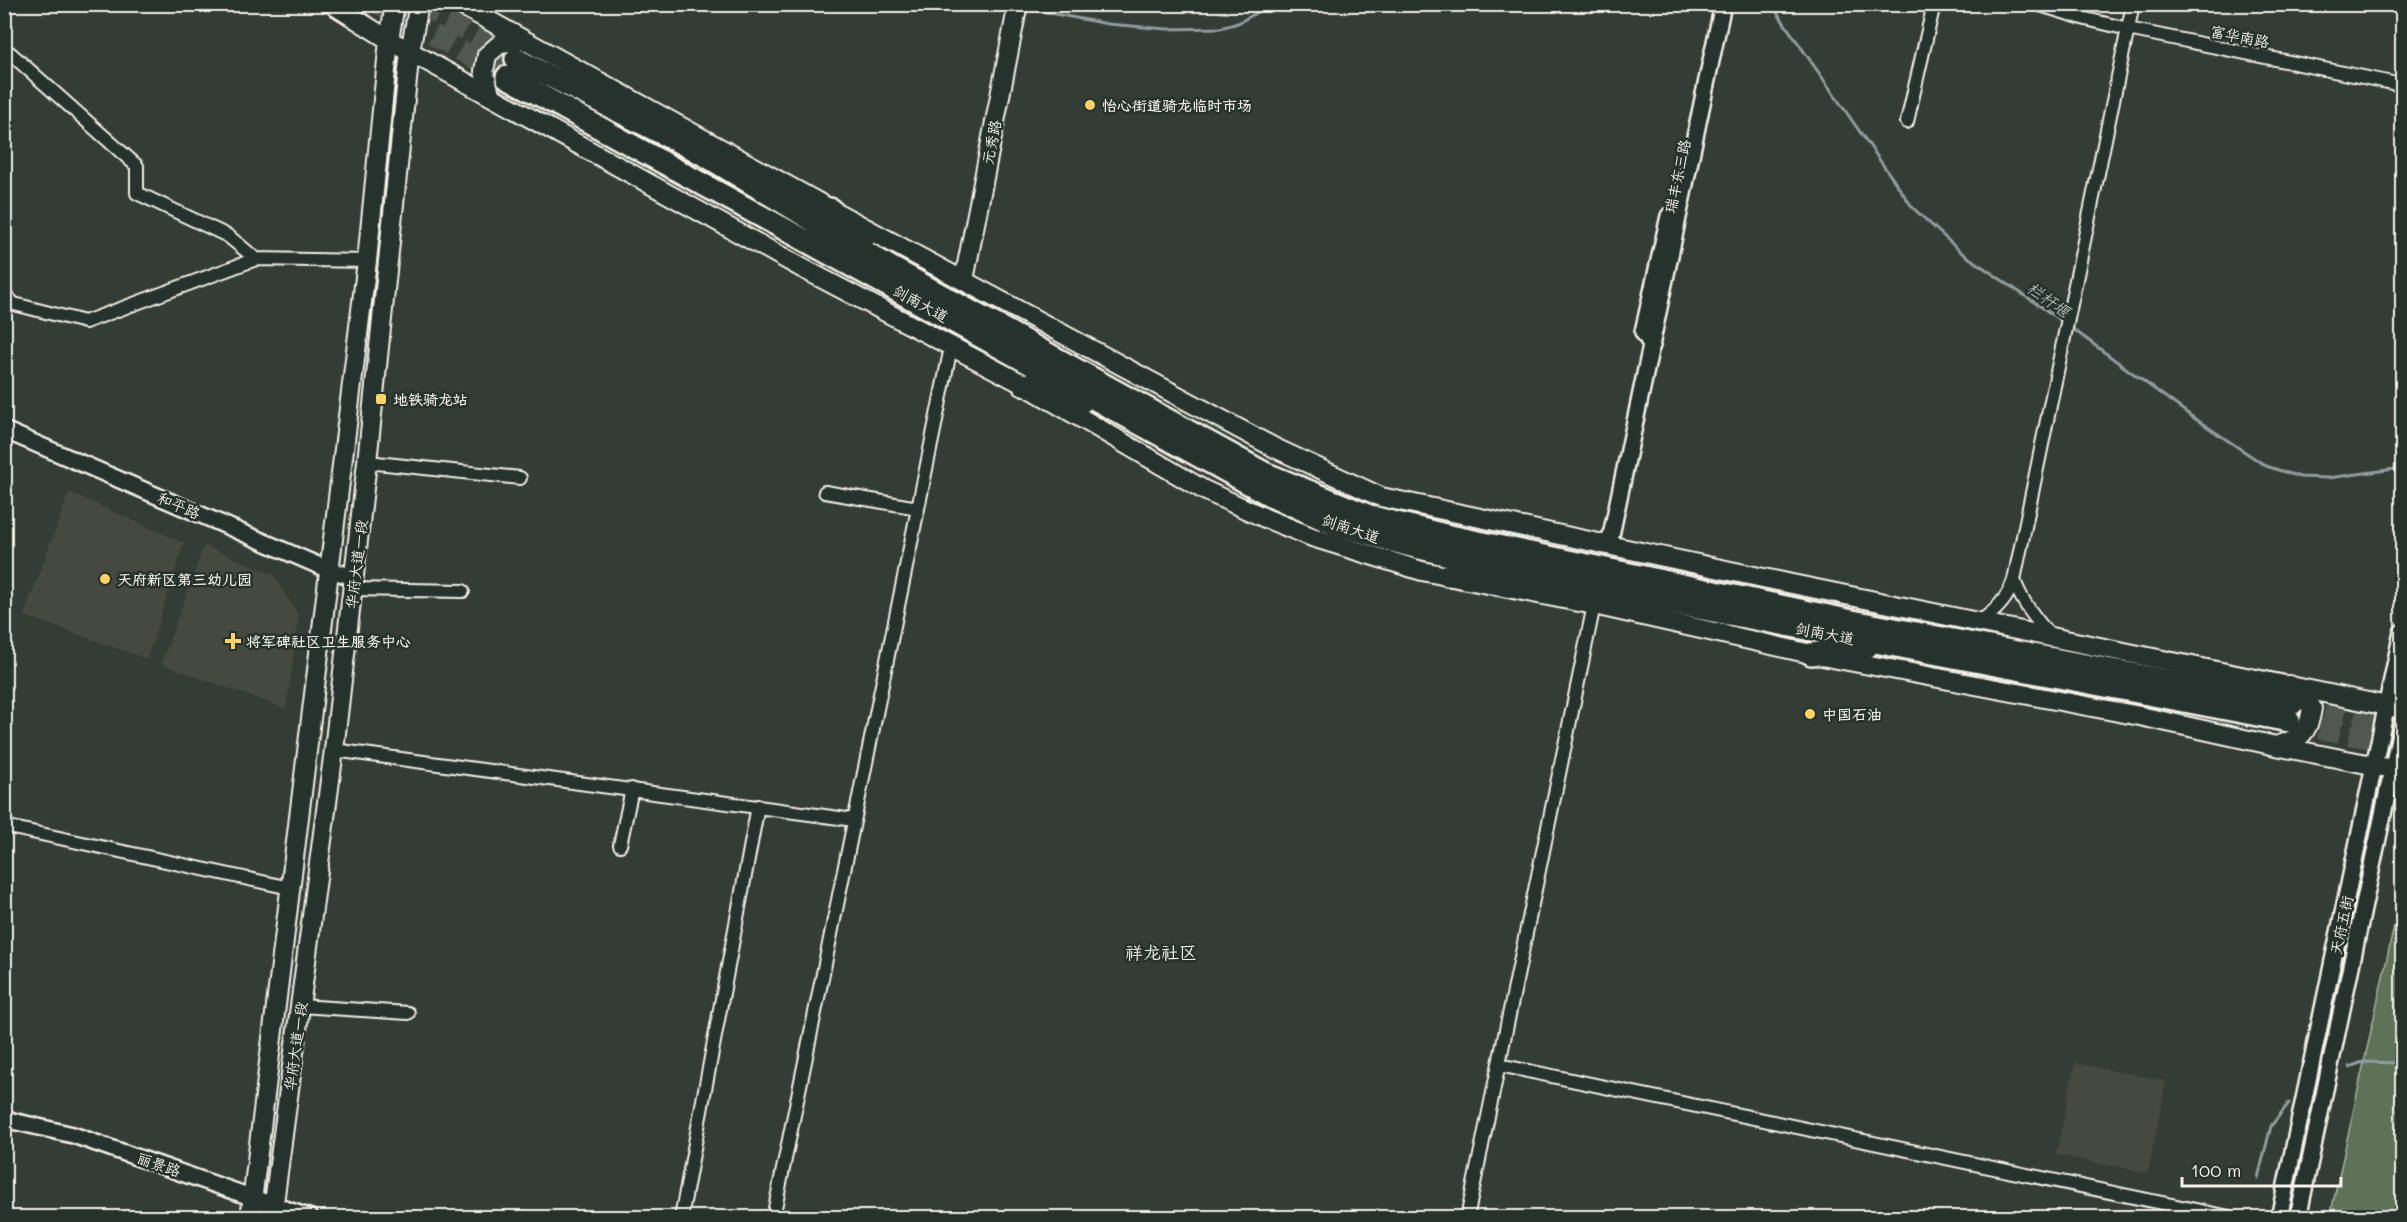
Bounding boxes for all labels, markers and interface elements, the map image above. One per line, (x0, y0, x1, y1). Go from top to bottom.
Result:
street label: 富华南路 (2209, 20, 2271, 52)
place label: 怡心街道骑龙临时市场 (1102, 95, 1252, 115)
marker: 怡心街道骑龙临时市场 (1083, 98, 1097, 112)
street label: 元秀路 (977, 118, 1005, 166)
street label: 瑞丰东三路 (1659, 137, 1695, 215)
water label: 栏杆堰 (2023, 277, 2076, 323)
street label: 剑南大道 (890, 280, 952, 326)
place label: 地铁骑龙站 (393, 389, 468, 409)
marker: 地铁骑龙站 (374, 392, 388, 406)
street label: 和平路 (154, 487, 204, 523)
street label: 剑南大道 (1319, 509, 1383, 547)
street label: 华府大道一段 (341, 518, 371, 610)
place label: 天府新区第三幼儿园 (117, 569, 252, 589)
marker: 天府新区第三幼儿园 (98, 572, 112, 586)
street label: 剑南大道 (1794, 617, 1856, 649)
place label: 将军碑社区卫生服务中心 (246, 631, 411, 651)
marker: 将军碑社区卫生服务中心 (224, 632, 242, 650)
place label: 中国石油 (1822, 704, 1882, 724)
marker: 中国石油 (1803, 707, 1817, 721)
street label: 天府五街 (2325, 894, 2357, 956)
district label: 祥龙社区 (1125, 940, 1197, 964)
street label: 华府大道一段 (279, 1000, 311, 1092)
street label: 丽景路 (134, 1147, 184, 1181)
scale bar (2182, 1150, 2341, 1188)
text: 100 m (2191, 1158, 2241, 1182)

